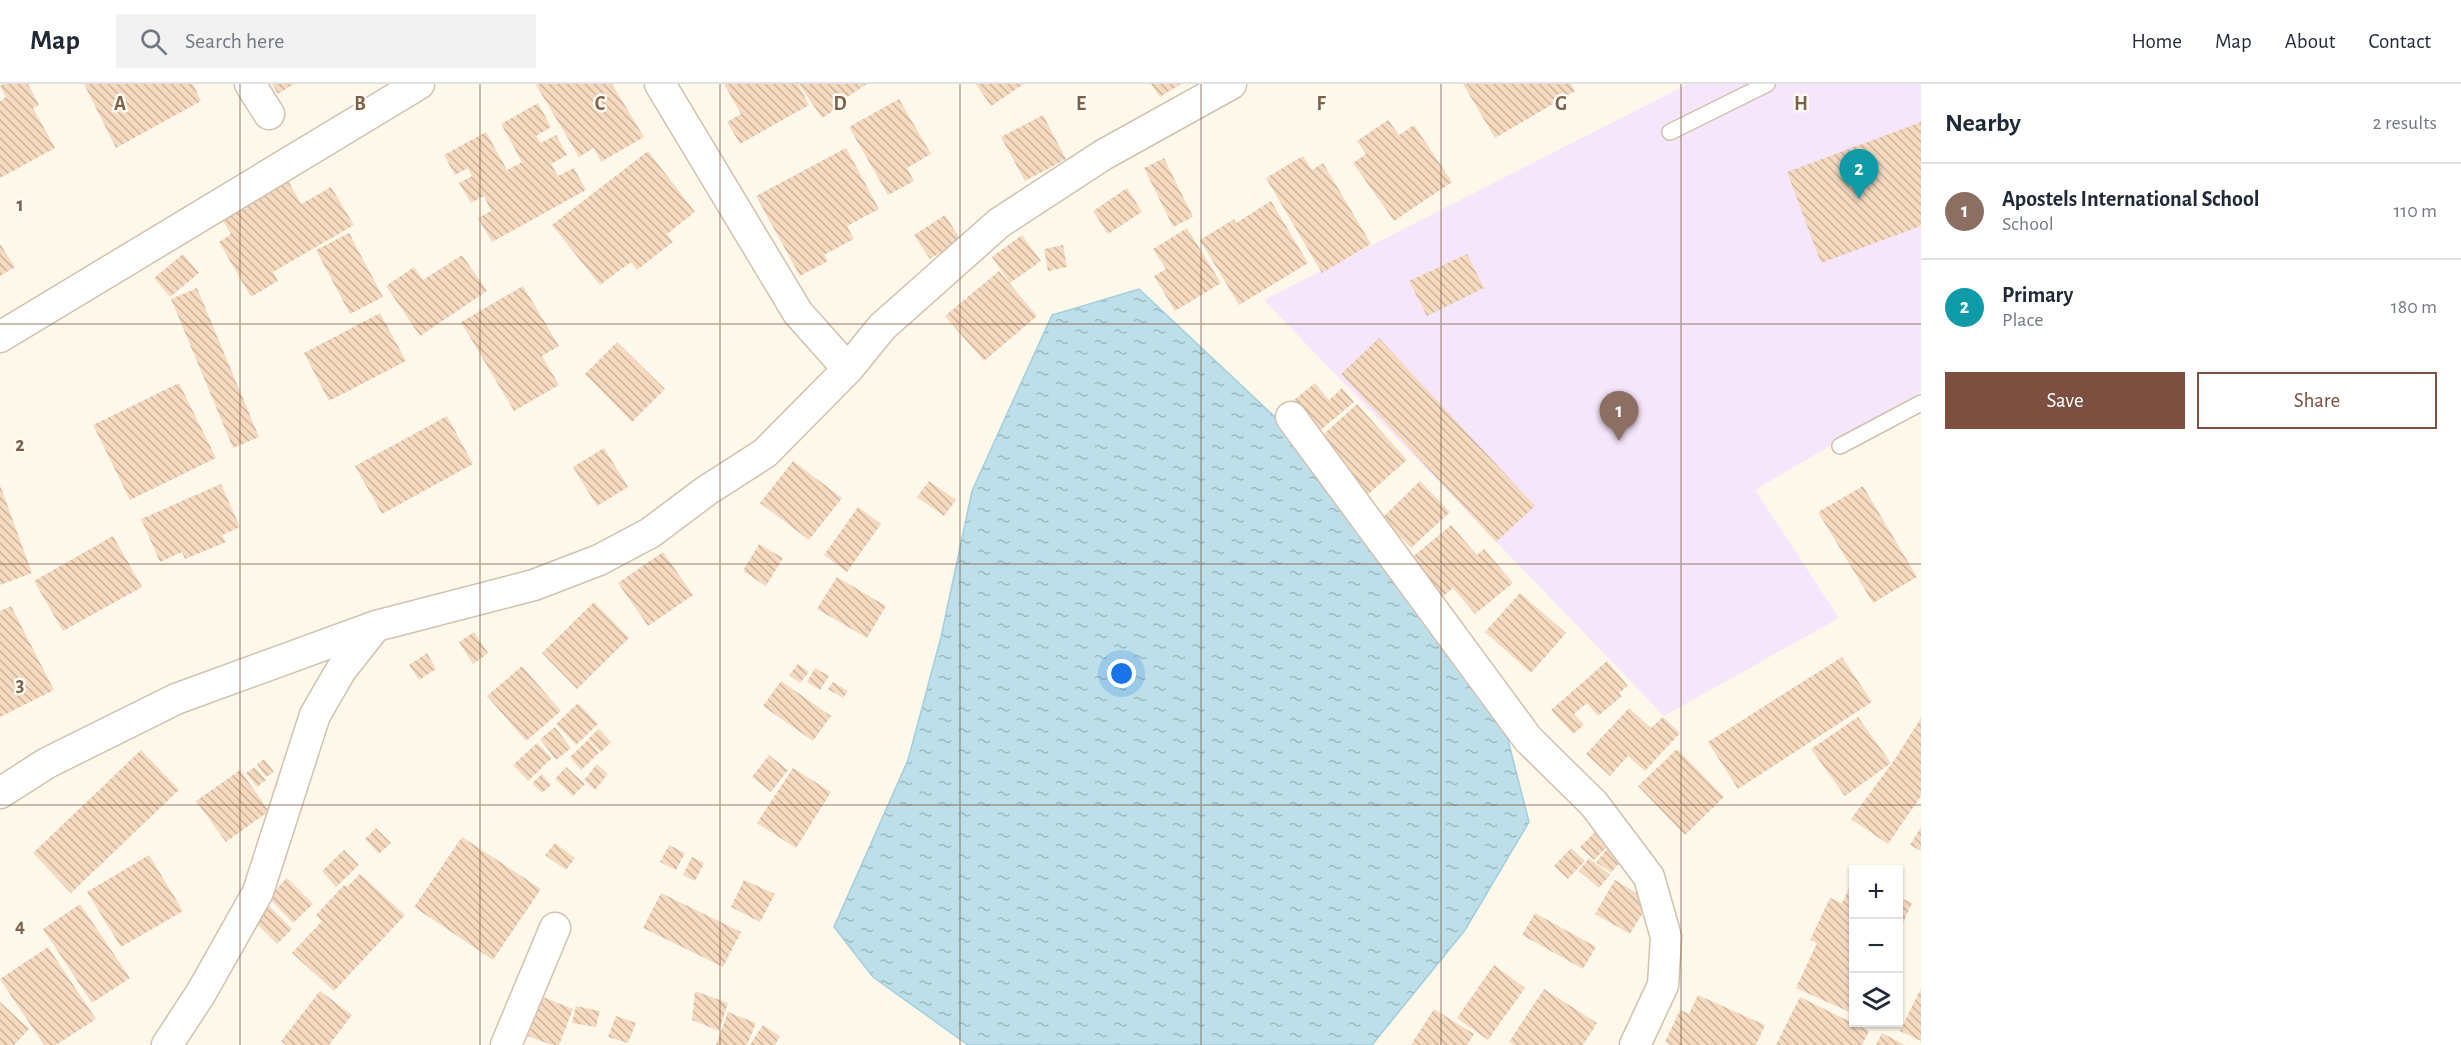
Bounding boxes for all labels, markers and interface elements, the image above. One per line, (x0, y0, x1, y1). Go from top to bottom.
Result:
search box (116, 14, 536, 68)
icon: search (137, 25, 170, 58)
text: Map (30, 27, 80, 55)
text: Search here (185, 30, 284, 52)
text: Home (2131, 31, 2182, 52)
text: Map (2215, 31, 2252, 52)
text: About (2285, 31, 2335, 52)
text: Contact (2368, 31, 2431, 52)
text: A (114, 94, 126, 114)
text: B (354, 94, 366, 114)
text: C (595, 94, 606, 114)
text: D (833, 94, 847, 114)
text: E (1076, 94, 1086, 114)
text: F (1316, 94, 1326, 114)
text: G (1555, 94, 1567, 114)
text: H (1794, 94, 1808, 114)
text: Nearby (1945, 110, 2021, 136)
text: 2 results (2373, 113, 2437, 133)
pin: 2 (1840, 150, 1878, 199)
text: Apostels International School (2002, 188, 2260, 210)
text: 1 (16, 195, 24, 215)
text: 1 (1961, 201, 1968, 221)
text: 110 m (2393, 201, 2437, 221)
text: School (2002, 214, 2054, 234)
text: Primary (2002, 284, 2073, 306)
text: 2 (1960, 297, 1969, 317)
text: 180 m (2391, 297, 2437, 317)
text: Place (2002, 310, 2043, 330)
button: Save (1945, 372, 2185, 429)
button: Share (2197, 372, 2437, 429)
pin: 1 (1600, 392, 1638, 441)
text: 2 (15, 435, 25, 455)
your location (1107, 659, 1136, 688)
text: 3 (16, 675, 24, 695)
map controls (1849, 865, 1903, 1027)
button: + (1849, 865, 1903, 919)
text: 4 (15, 916, 25, 936)
button: − (1849, 919, 1903, 973)
button: layers (1849, 973, 1903, 1027)

